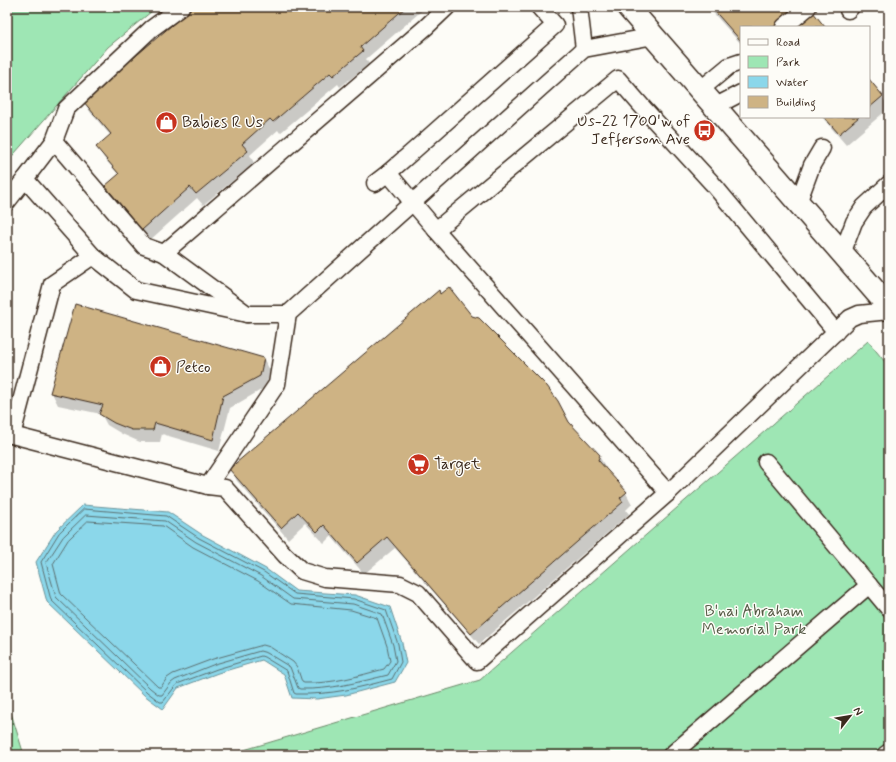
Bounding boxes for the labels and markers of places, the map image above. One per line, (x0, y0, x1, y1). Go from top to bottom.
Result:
shop icon: Babies R Us (153, 109, 179, 135)
place label: Us-22 1700'w of Jefferson Ave (577, 111, 690, 150)
place label: Babies R Us (182, 112, 263, 133)
bus stop icon: Us-22 1700'w of Jefferson Ave (692, 117, 718, 143)
shop icon: Petco (147, 354, 173, 380)
place label: Petco (176, 357, 211, 378)
supermarket icon: Target (405, 451, 431, 477)
place label: Target (434, 454, 481, 476)

